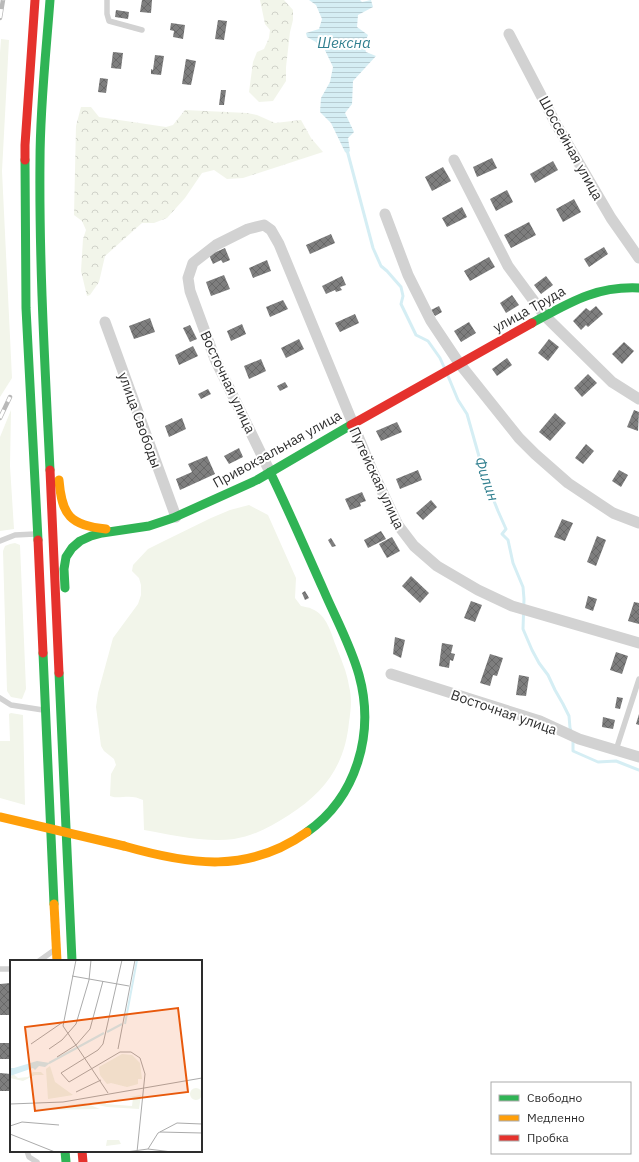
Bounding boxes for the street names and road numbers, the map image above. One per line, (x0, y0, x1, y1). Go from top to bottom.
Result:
street label: Шоссейная улица (535, 93, 607, 204)
street label: улица Труда (490, 281, 569, 336)
street label: Восточная улица (196, 328, 260, 437)
street label: улица Свободы (114, 370, 166, 470)
street label: Привокзальная улица (210, 406, 345, 492)
street label: Путейская улица (345, 424, 409, 532)
street label: Восточная улица (449, 685, 560, 739)

